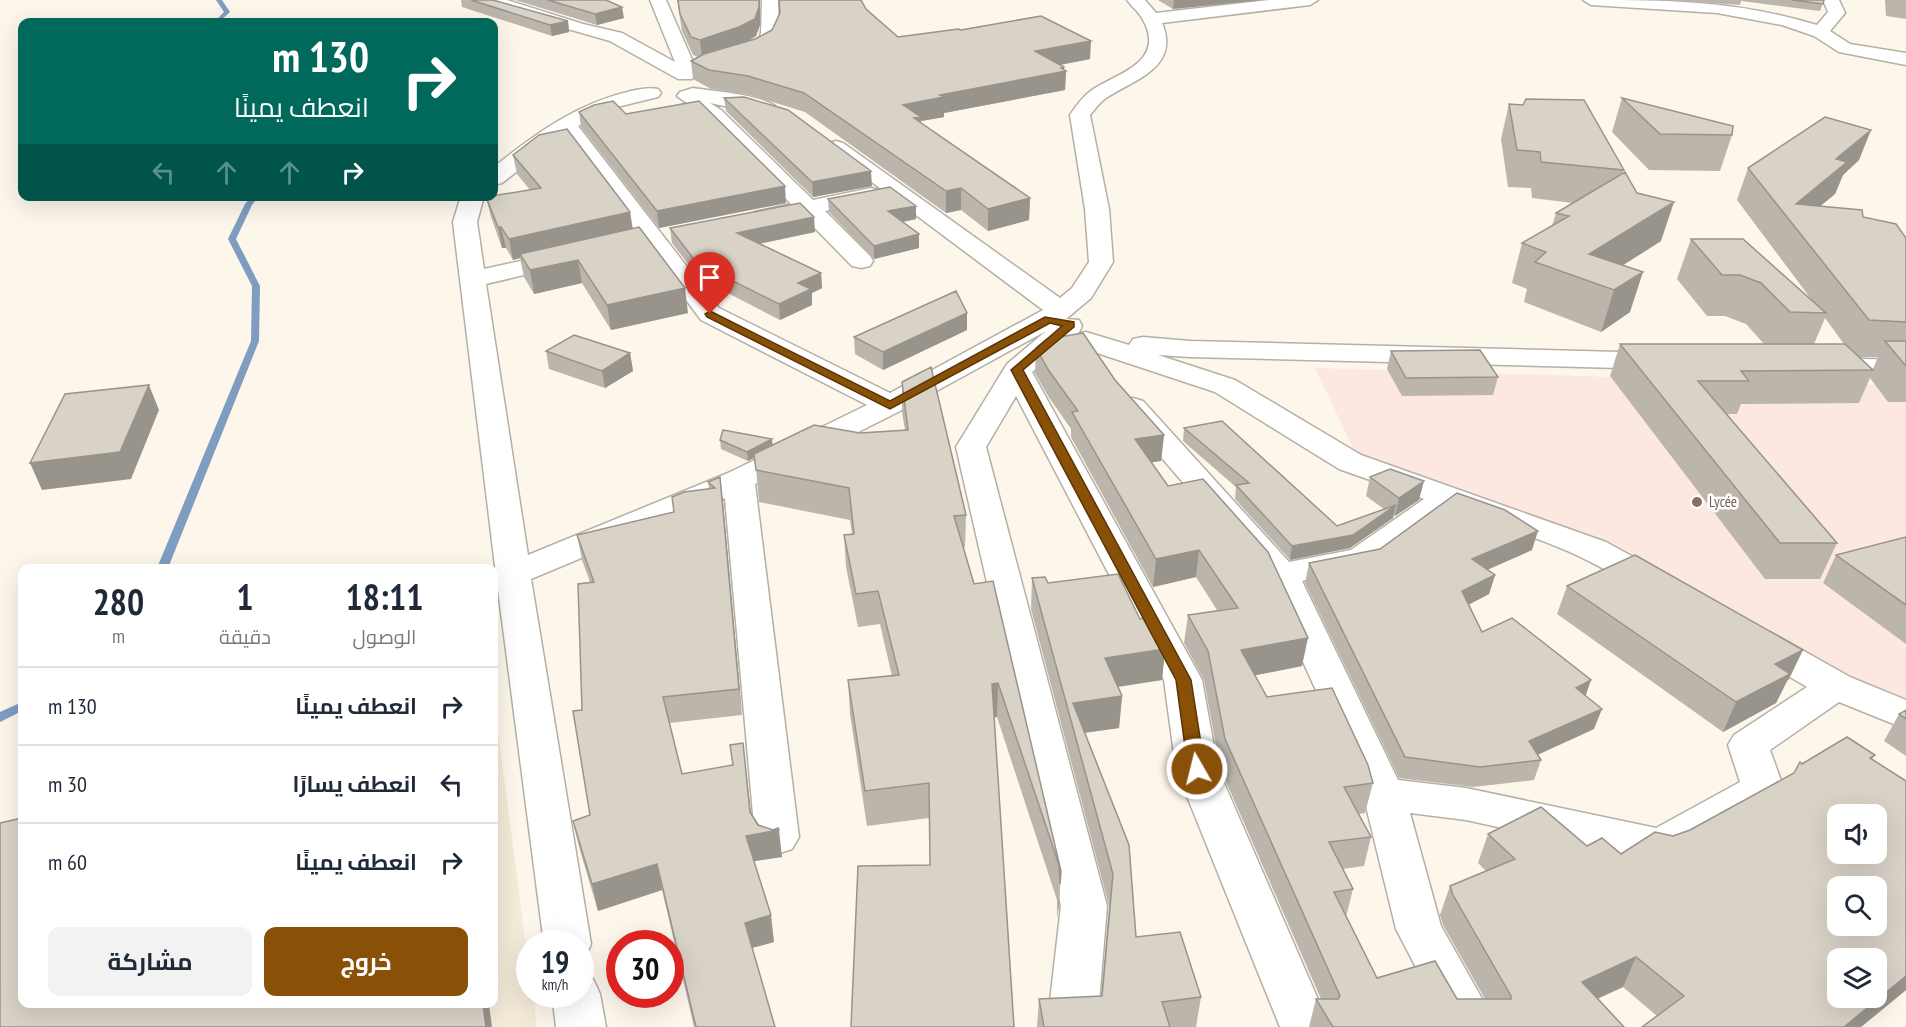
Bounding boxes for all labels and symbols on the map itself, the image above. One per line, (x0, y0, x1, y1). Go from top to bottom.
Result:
pin (684, 252, 735, 314)
place label: Lycée (1709, 492, 1737, 511)
marker: Lycée (1690, 495, 1704, 509)
position arrow (1165, 737, 1229, 801)
speed limit sign: 30 (606, 930, 684, 1008)

